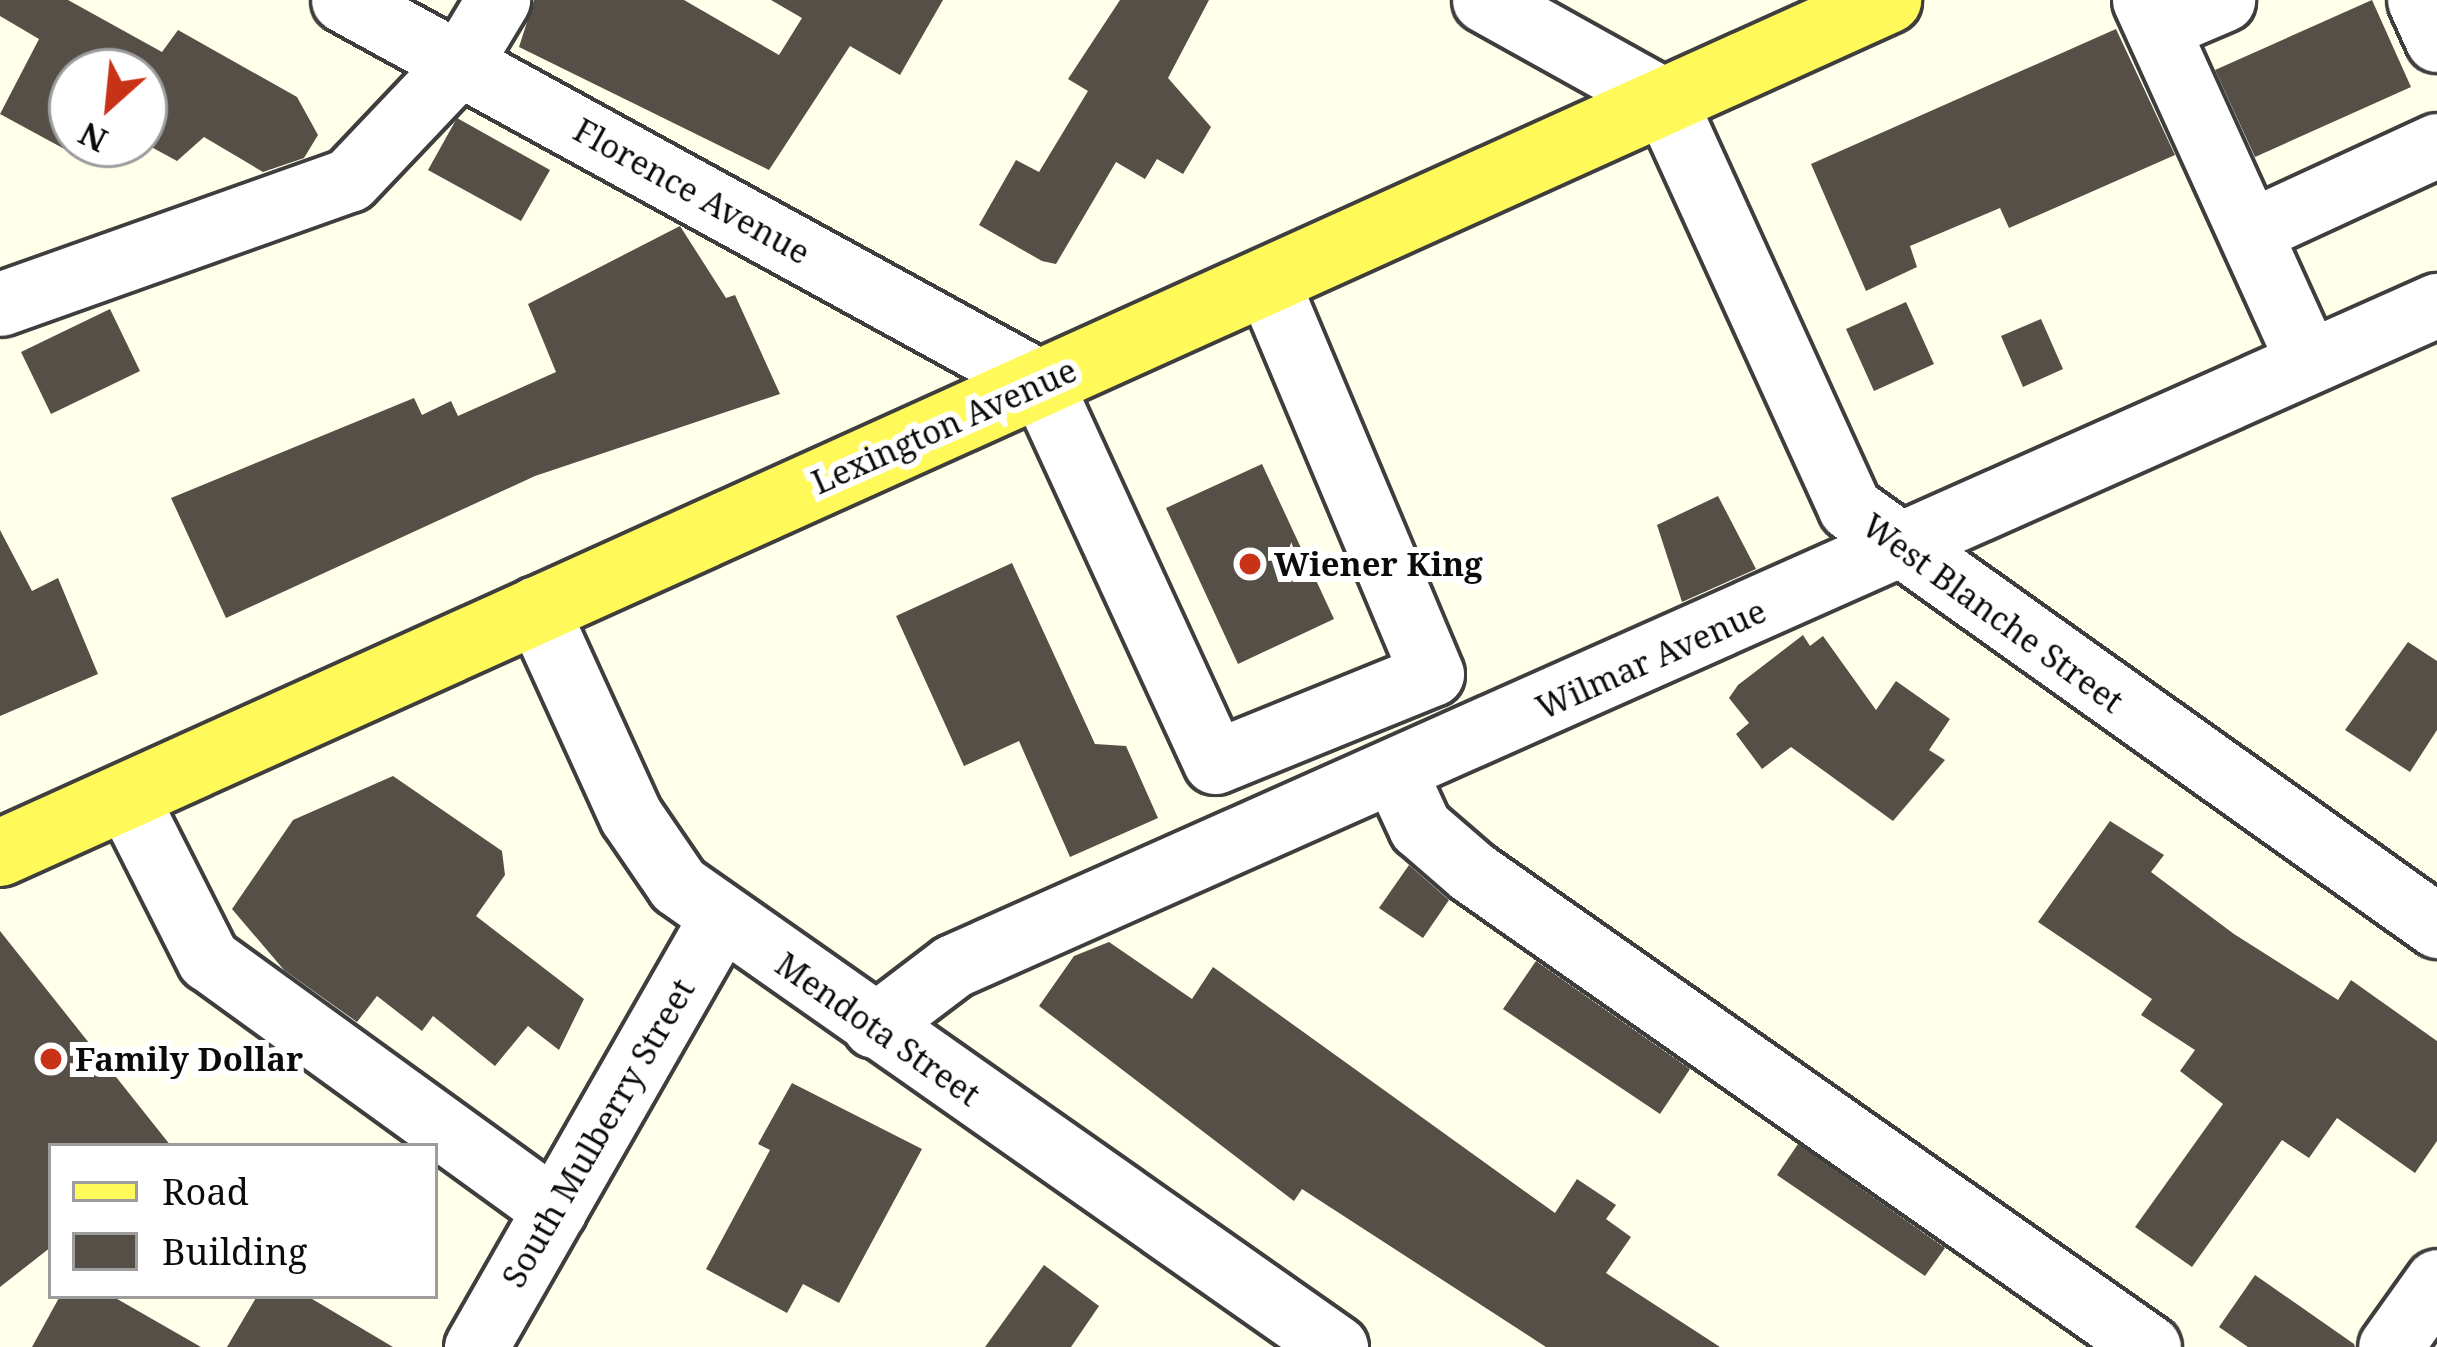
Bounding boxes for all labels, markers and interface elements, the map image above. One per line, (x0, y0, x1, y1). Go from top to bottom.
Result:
north arrow (48, 48, 168, 168)
street label: Florence Avenue (567, 110, 817, 272)
text: N (71, 112, 115, 164)
street label: Lexington Avenue (806, 350, 1082, 502)
street label: West Blanche Street (1855, 505, 2131, 721)
place label: Wiener King (1274, 544, 1483, 584)
marker: Wiener King (1237, 551, 1263, 577)
street label: Wilmar Avenue (1530, 591, 1772, 727)
street label: Mendota Street (768, 944, 988, 1114)
street label: South Mulberry Street (493, 972, 703, 1294)
place label: Family Dollar (75, 1039, 303, 1079)
marker: Family Dollar (38, 1046, 64, 1072)
legend (48, 1143, 438, 1299)
text: Road (162, 1167, 249, 1216)
text: Building (162, 1227, 307, 1276)

